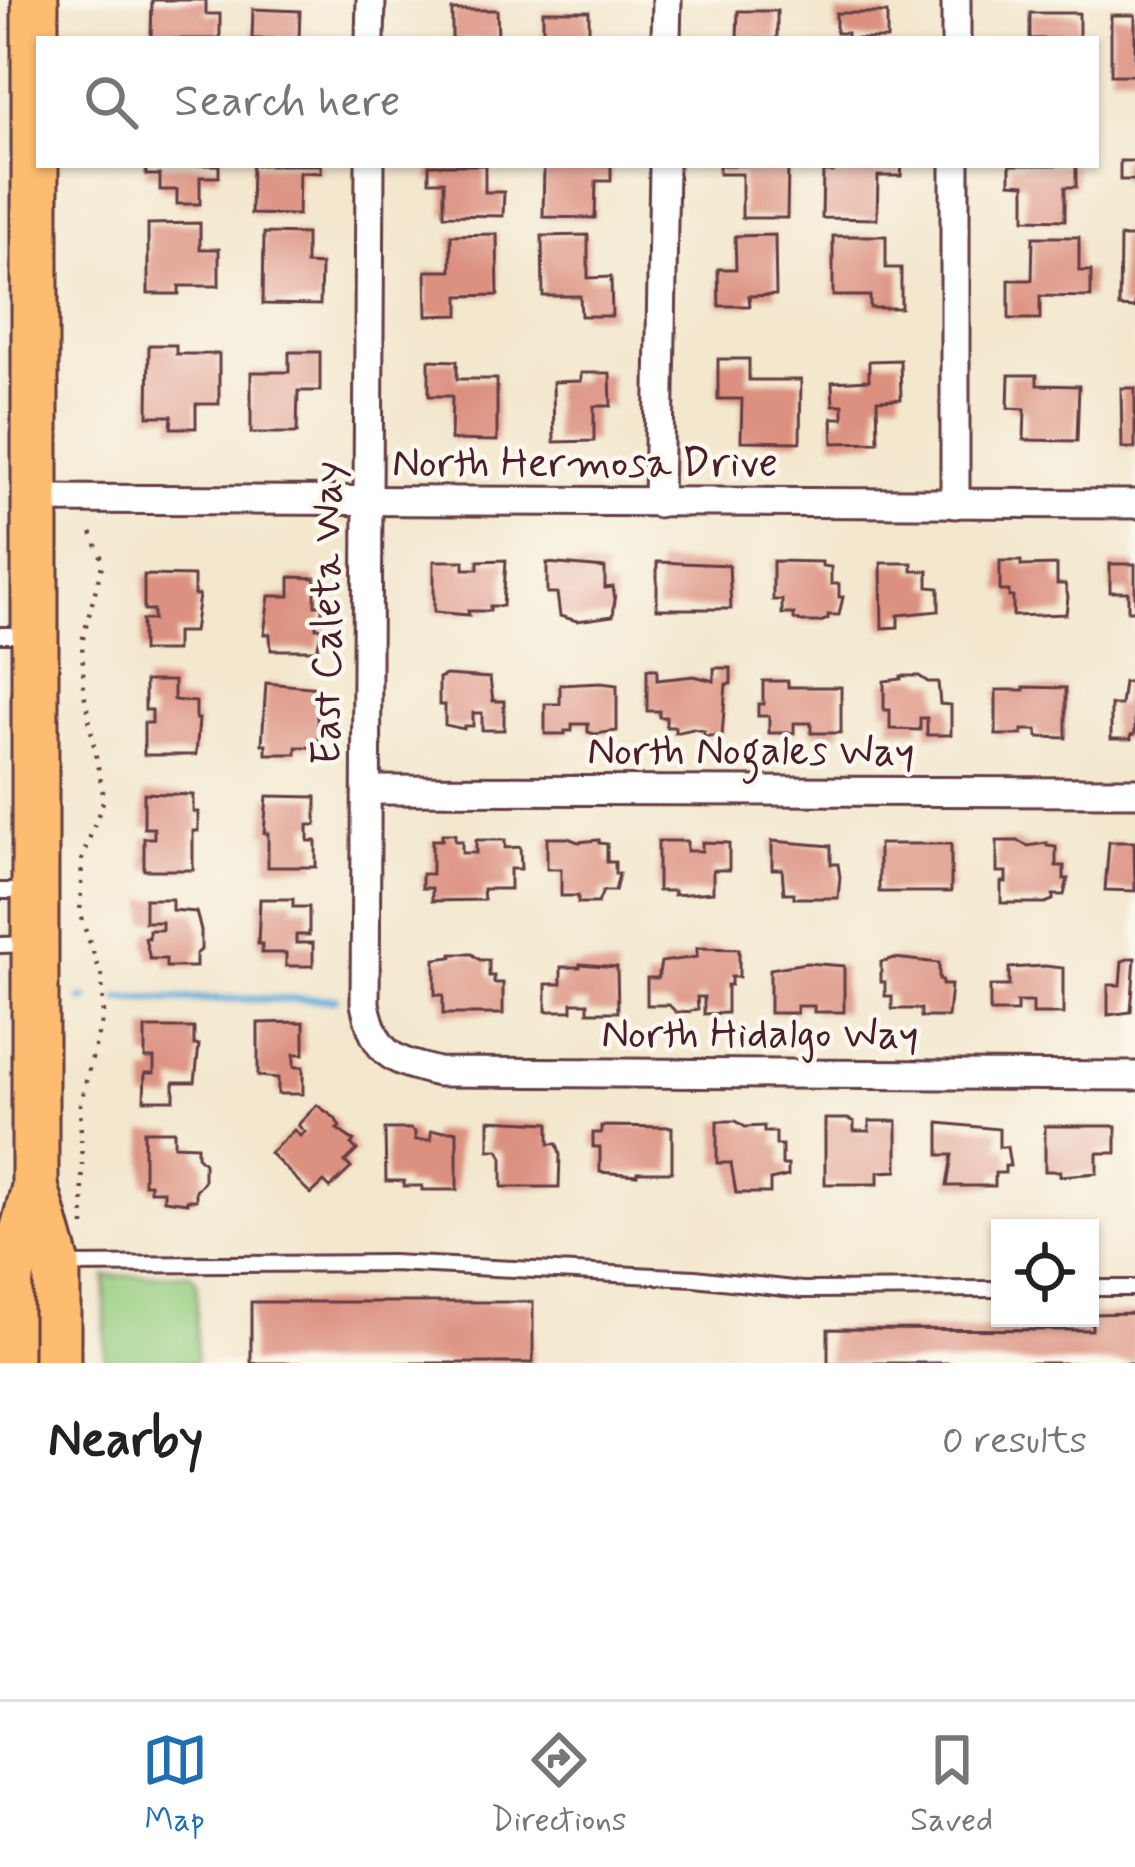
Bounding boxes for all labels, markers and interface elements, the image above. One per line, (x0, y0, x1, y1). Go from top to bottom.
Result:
search box (36, 36, 1099, 168)
icon: search (78, 69, 144, 135)
text: Search here (174, 73, 401, 132)
street label: North Hermosa Drive (392, 437, 778, 492)
street label: East Caleta Way (301, 461, 356, 765)
street label: North Nogales Way (587, 725, 915, 784)
street label: North Hidalgo Way (601, 1008, 919, 1063)
map controls (991, 1219, 1099, 1327)
button: locate (991, 1219, 1099, 1327)
text: Nearby (48, 1408, 203, 1474)
text: 0 results (942, 1416, 1087, 1467)
tab: Map (142, 1727, 208, 1843)
tab: Directions (491, 1727, 627, 1843)
tab: Saved (910, 1727, 993, 1843)

